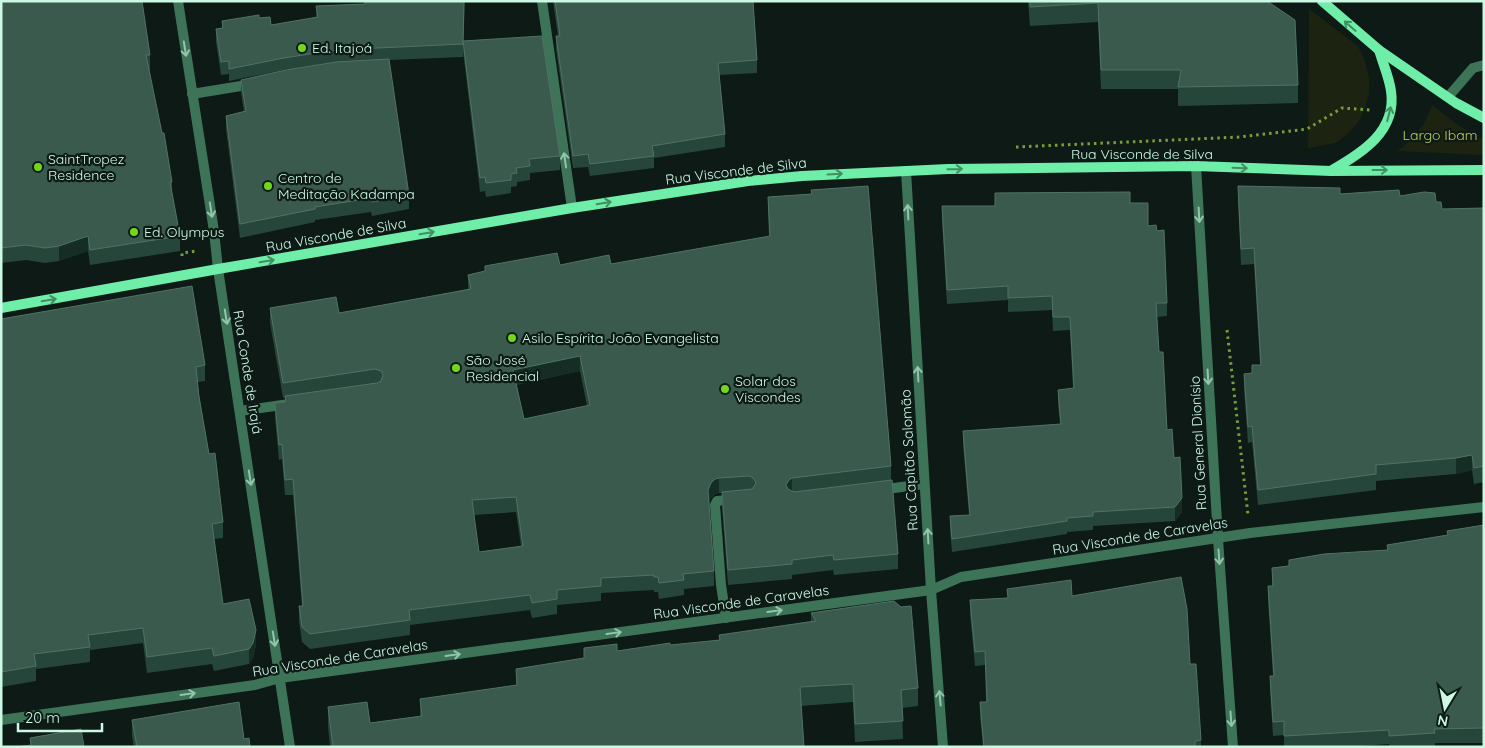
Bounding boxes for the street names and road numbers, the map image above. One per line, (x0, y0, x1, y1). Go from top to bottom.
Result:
street label: Rua Visconde de Silva (1071, 145, 1213, 163)
street label: Rua Visconde de Silva (664, 153, 808, 189)
street label: Rua Visconde de Silva (264, 214, 408, 256)
street label: Rua Conde de Irajá (229, 309, 267, 435)
street label: Rua General Dionísio (1185, 375, 1211, 511)
street label: Rua Capitão Salomão (896, 389, 922, 531)
street label: Rua Visconde de Caravelas (1051, 513, 1229, 559)
street label: Rua Visconde de Caravelas (652, 581, 830, 623)
street label: Rua Visconde de Caravelas (251, 635, 429, 681)

